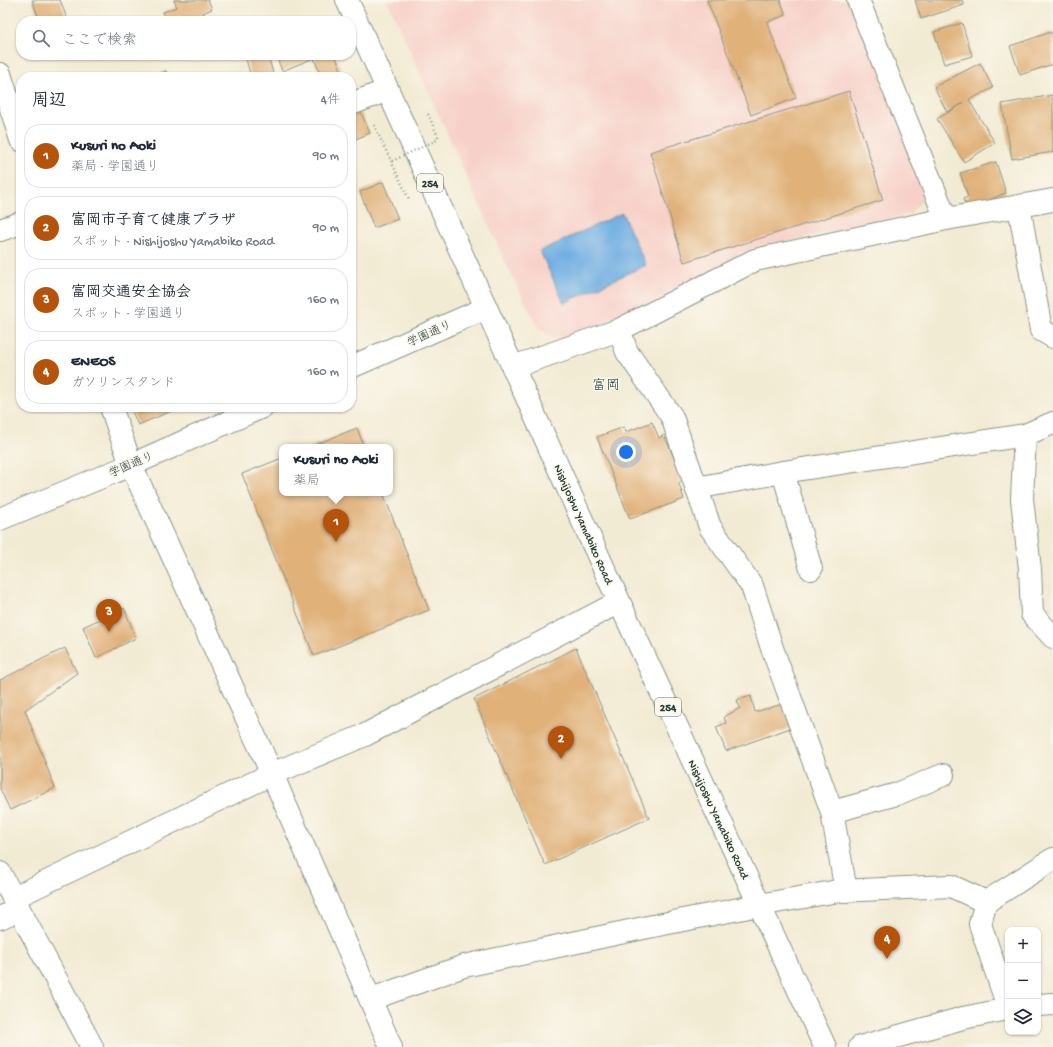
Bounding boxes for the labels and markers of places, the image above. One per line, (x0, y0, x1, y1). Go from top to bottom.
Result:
pin: 1 (323, 509, 349, 542)
pin: 3 (96, 599, 122, 632)
pin: 2 (548, 726, 574, 759)
pin: 4 (874, 926, 900, 959)

